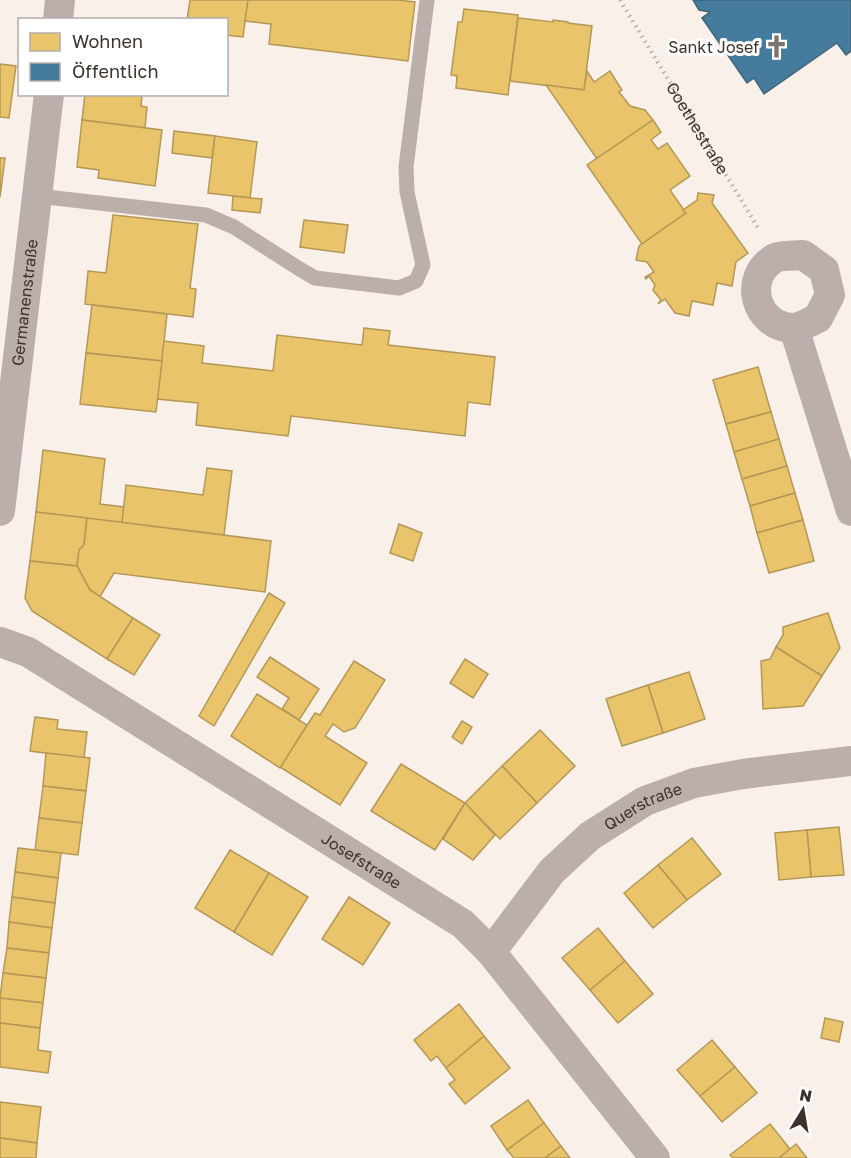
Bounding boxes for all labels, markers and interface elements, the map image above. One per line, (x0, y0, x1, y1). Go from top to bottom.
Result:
legend (18, 18, 228, 96)
text: Wohnen (72, 30, 143, 52)
church icon: Sankt Josef (764, 34, 790, 60)
place label: Sankt Josef (668, 37, 759, 57)
text: Öffentlich (72, 60, 158, 82)
street label: Goethestraße (662, 78, 733, 178)
street label: Germanenstraße (7, 238, 42, 367)
street label: Querstraße (600, 778, 685, 835)
street label: Josefstraße (318, 828, 405, 893)
north arrow (773, 1080, 833, 1140)
text: N (798, 1084, 814, 1106)

